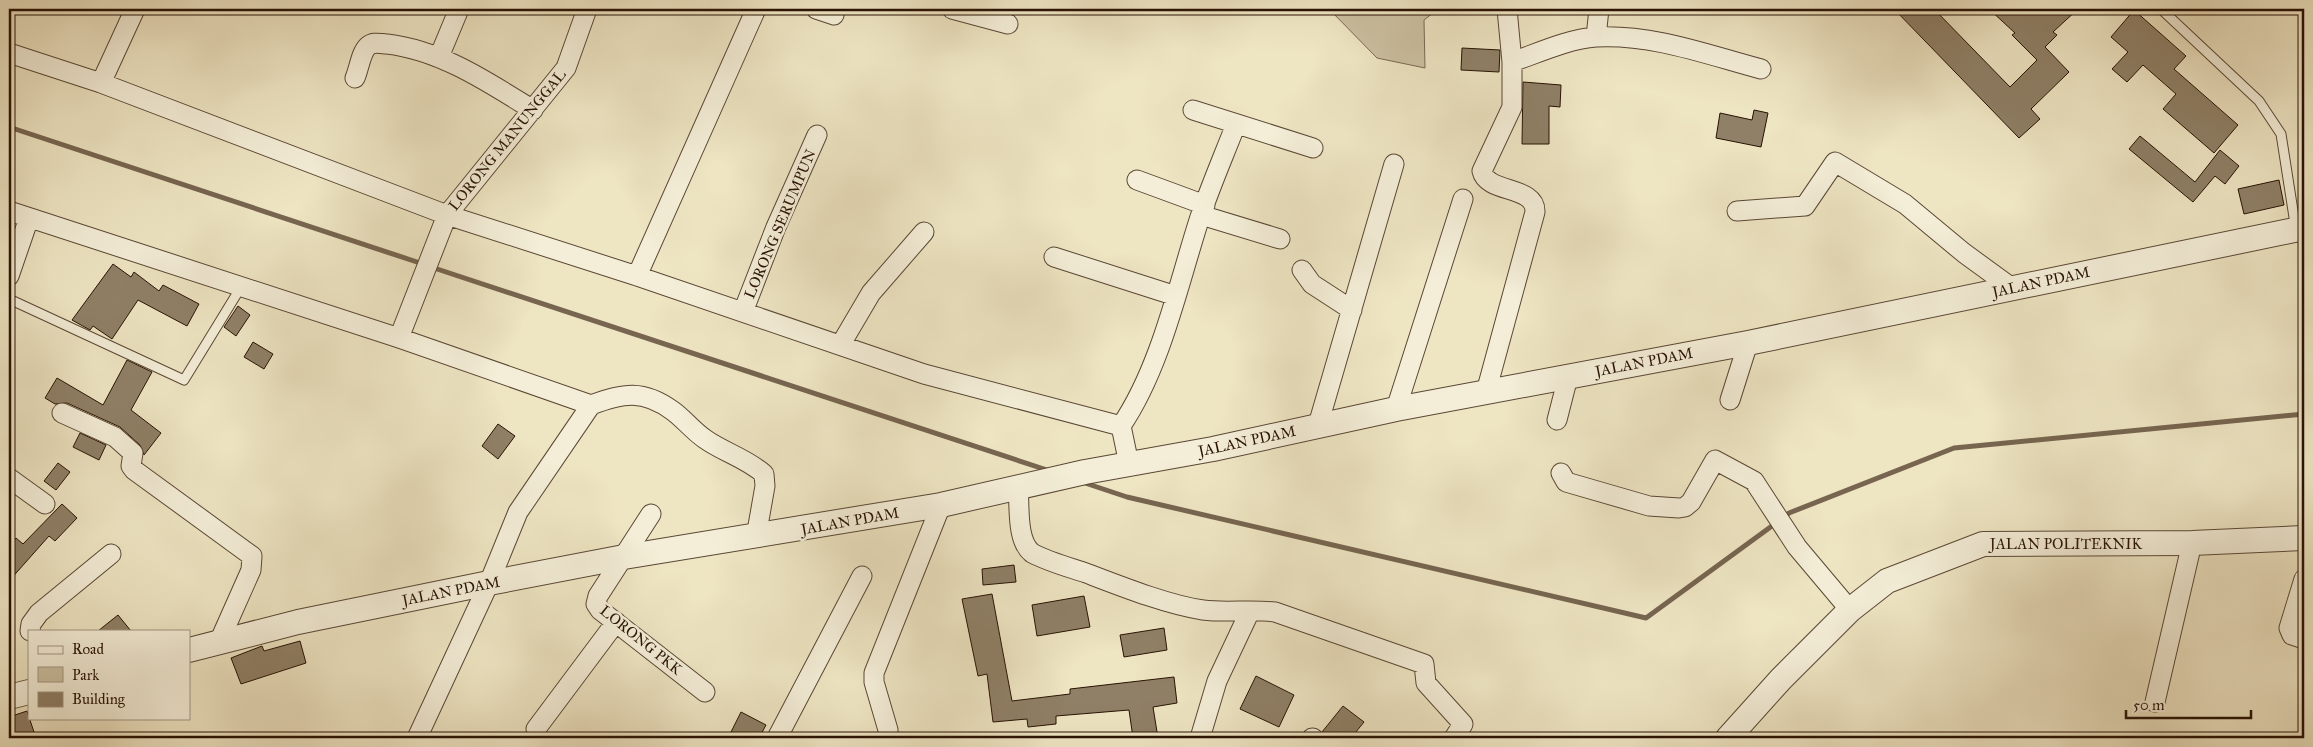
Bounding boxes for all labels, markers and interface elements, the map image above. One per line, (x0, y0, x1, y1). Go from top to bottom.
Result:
street label: LORONG MANUNGGAL (445, 66, 569, 214)
street label: LORONG SERUMPUN (740, 146, 820, 301)
street label: JALAN PDAM (1989, 263, 2092, 303)
street label: JALAN PDAM (1592, 344, 1695, 382)
street label: JALAN PDAM (1195, 422, 1298, 462)
street label: JALAN PDAM (798, 504, 901, 540)
street label: JALAN POLITEKNIK (1988, 535, 2143, 554)
street label: JALAN PDAM (399, 573, 502, 611)
street label: LORONG PKK (596, 601, 686, 679)
legend (28, 630, 190, 720)
text: Road (72, 640, 104, 658)
text: Park (72, 666, 99, 684)
scale bar (2126, 687, 2250, 719)
text: Building (72, 690, 126, 708)
text: 50 m (2133, 696, 2165, 714)

